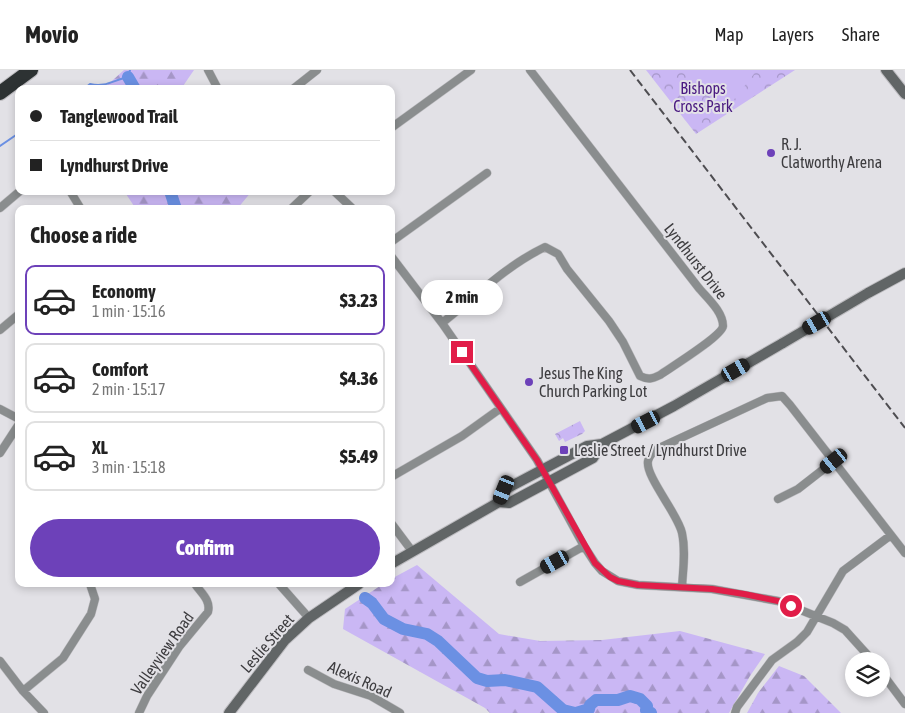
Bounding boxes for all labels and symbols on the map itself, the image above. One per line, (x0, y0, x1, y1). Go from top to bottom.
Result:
park label: Bishops Cross Park (673, 79, 733, 115)
place label: R. J. Clatworthy Arena (781, 135, 882, 172)
marker: R. J. Clatworthy Arena (765, 147, 777, 159)
street label: Lyndhurst Drive (660, 219, 731, 303)
callout: 2 min (421, 280, 503, 314)
car (800, 309, 833, 337)
route end (451, 341, 473, 363)
car (719, 356, 752, 384)
place label: Jesus The King Church Parking Lot (539, 364, 648, 401)
marker: Jesus The King Church Parking Lot (523, 376, 535, 388)
car (629, 409, 662, 435)
place label: Leslie Street / Lyndhurst Drive (574, 441, 747, 460)
marker: Leslie Street / Lyndhurst Drive (558, 444, 570, 456)
car (817, 446, 850, 476)
car (491, 473, 516, 507)
car (538, 548, 571, 576)
route start (780, 595, 802, 617)
street label: Valleyview Road (127, 608, 198, 698)
street label: Leslie Street (237, 610, 298, 676)
street label: Alexis Road (325, 657, 395, 701)

